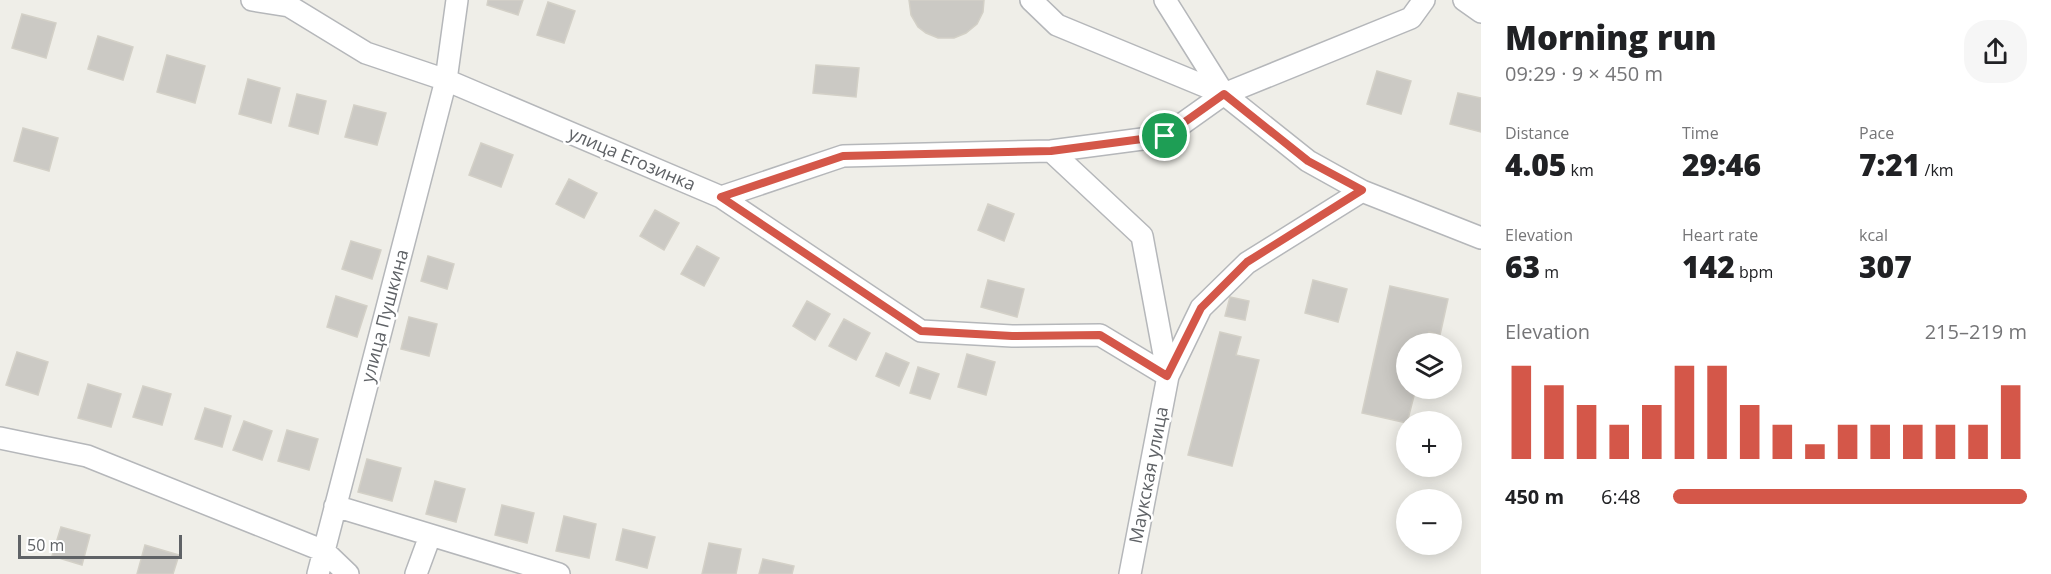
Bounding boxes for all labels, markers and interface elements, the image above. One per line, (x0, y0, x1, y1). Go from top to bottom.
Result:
text: Morning run (1505, 15, 1717, 60)
button: share (1964, 20, 2027, 83)
text: 09:29 · 9 × 450 m (1505, 60, 1663, 87)
pin (1139, 110, 1190, 161)
icon: arrive (1148, 119, 1181, 152)
street label: улица Егозинка (565, 120, 700, 196)
text: Distance (1505, 122, 1569, 144)
text: Time (1682, 122, 1719, 144)
text: Pace (1859, 122, 1894, 144)
text: 4.05 (1505, 144, 1566, 185)
text: 29:46 (1682, 144, 1761, 185)
text: 7:21 (1859, 144, 1920, 185)
text: km (1566, 159, 1594, 181)
text: /km (1920, 159, 1954, 181)
text: Elevation (1505, 224, 1573, 246)
text: Heart rate (1682, 224, 1758, 246)
text: kcal (1859, 224, 1888, 246)
street label: улица Пушкина (355, 246, 413, 385)
text: 63 (1505, 246, 1540, 287)
text: 142 (1682, 246, 1735, 287)
text: 307 (1859, 246, 1912, 287)
text: m (1540, 261, 1559, 283)
text: bpm (1735, 261, 1773, 283)
text: Elevation (1505, 318, 1590, 345)
text: 215–219 m (1925, 318, 2027, 345)
map controls (1396, 333, 1462, 555)
button: layers (1396, 333, 1462, 399)
street label: Маукская улица (1123, 404, 1173, 545)
button: + (1396, 411, 1462, 477)
text: 450 m (1505, 483, 1564, 510)
text: 6:48 (1601, 483, 1641, 510)
button: − (1396, 489, 1462, 555)
scale bar (18, 532, 182, 560)
text: 50 m (27, 534, 64, 556)

